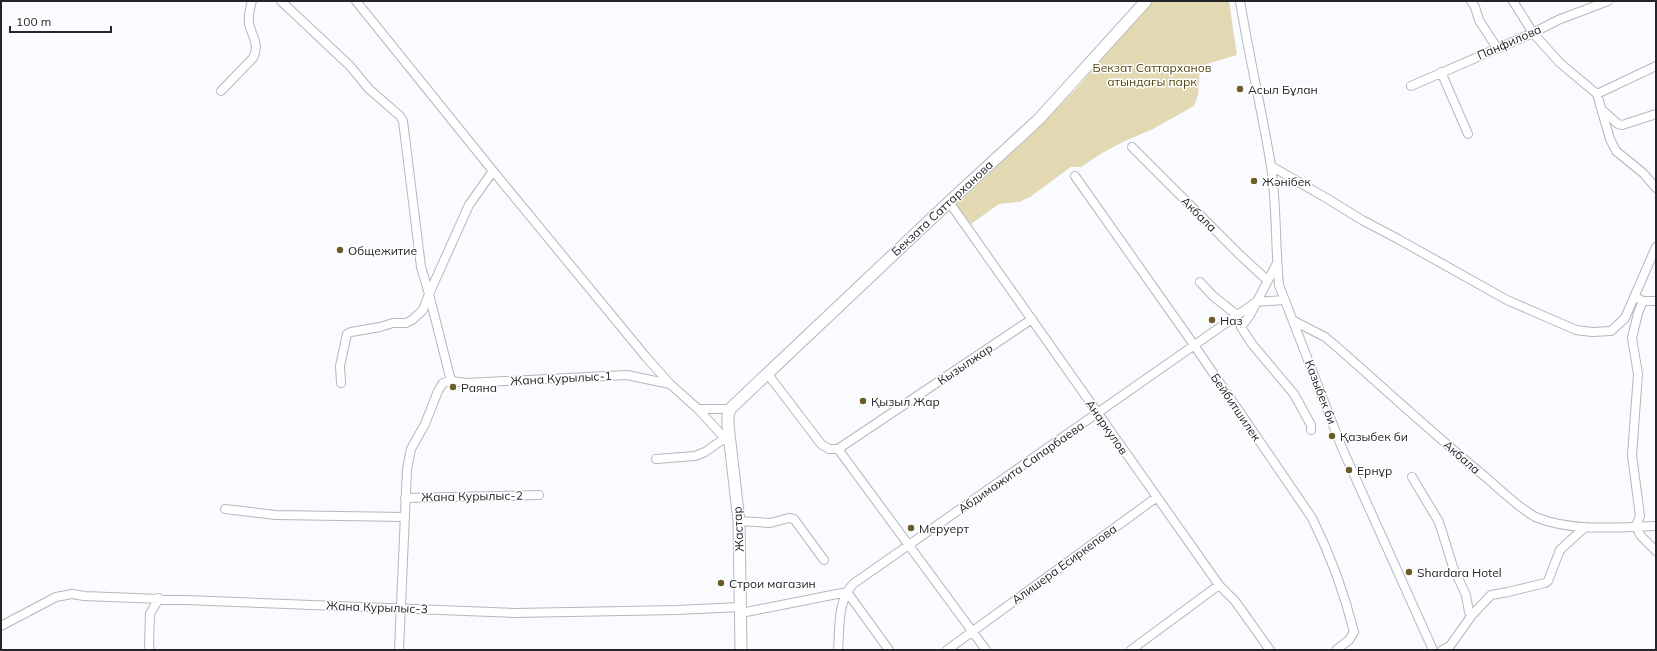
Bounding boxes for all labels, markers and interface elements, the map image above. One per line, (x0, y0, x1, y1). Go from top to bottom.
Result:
scale bar (10, 8, 111, 34)
text: 100 m (16, 14, 51, 29)
street label: Панфилова (1475, 21, 1543, 63)
park label: Бекзат Саттарханов атындағы парк (1093, 60, 1212, 89)
place label: Асыл Бұлан (1248, 82, 1318, 97)
marker: Асыл Бұлан (1235, 84, 1245, 94)
street label: Бекзата Саттарханова (888, 157, 996, 259)
place label: Жәнібек (1262, 174, 1311, 189)
marker: Жәнібек (1249, 176, 1259, 186)
street label: Акбала (1178, 193, 1220, 235)
place label: Общежитие (348, 243, 417, 258)
marker: Общежитие (335, 245, 345, 255)
place label: Наз (1220, 313, 1243, 328)
marker: Наз (1207, 315, 1217, 325)
street label: Кызылжар (935, 340, 995, 388)
street label: Казыбек би (1302, 358, 1340, 426)
street label: Жана Курылыс-1 (510, 368, 612, 388)
street label: Бейбитшилек (1208, 370, 1264, 444)
place label: Раяна (461, 380, 497, 395)
marker: Раяна (448, 382, 458, 392)
place label: Қызыл Жар (871, 394, 940, 409)
marker: Қызыл Жар (858, 396, 868, 406)
street label: Анаркулов (1083, 397, 1132, 458)
street label: Абдимажита Сапарбаева (955, 418, 1087, 516)
place label: Қазыбек би (1340, 429, 1408, 444)
marker: Қазыбек би (1327, 431, 1337, 441)
street label: Акбала (1440, 437, 1484, 477)
place label: Ернұр (1357, 463, 1392, 478)
marker: Ернұр (1344, 465, 1354, 475)
street label: Жана Курылыс-2 (421, 488, 523, 504)
street label: Жастар (729, 506, 747, 552)
place label: Меруерт (919, 521, 970, 536)
street label: Алишера Есиркепова (1009, 521, 1119, 607)
marker: Меруерт (906, 523, 916, 533)
place label: Shardara Hotel (1417, 565, 1502, 580)
marker: Shardara Hotel (1404, 567, 1414, 577)
place label: Строи магазин (729, 576, 816, 591)
marker: Строи магазин (716, 578, 726, 588)
street label: Жана Курылыс-3 (326, 598, 428, 616)

